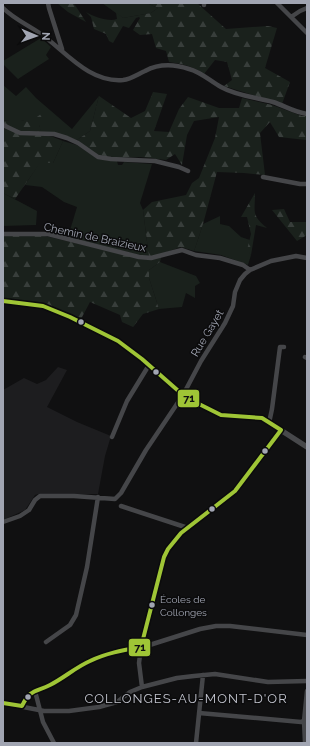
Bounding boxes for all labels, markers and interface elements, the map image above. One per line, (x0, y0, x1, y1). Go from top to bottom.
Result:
north arrow (16, 16, 56, 56)
text: N (39, 32, 52, 41)
street label: Chemin de Braizieux (43, 220, 148, 255)
street label: Rue Gayet (188, 307, 227, 359)
unlabelled marker (76, 317, 86, 327)
unlabelled marker (151, 367, 161, 377)
line badge: 71 (177, 389, 200, 408)
text: 71 (183, 392, 195, 405)
unlabelled marker (260, 446, 270, 456)
unlabelled marker (207, 504, 217, 514)
place label: Écoles de Collonges (160, 594, 207, 618)
marker: Écoles de Collonges (147, 600, 157, 610)
line badge: 71 (128, 638, 151, 657)
text: 71 (134, 641, 146, 654)
district label: COLLONGES-AU-MONT-D'OR (84, 691, 288, 706)
unlabelled marker (23, 692, 33, 702)

